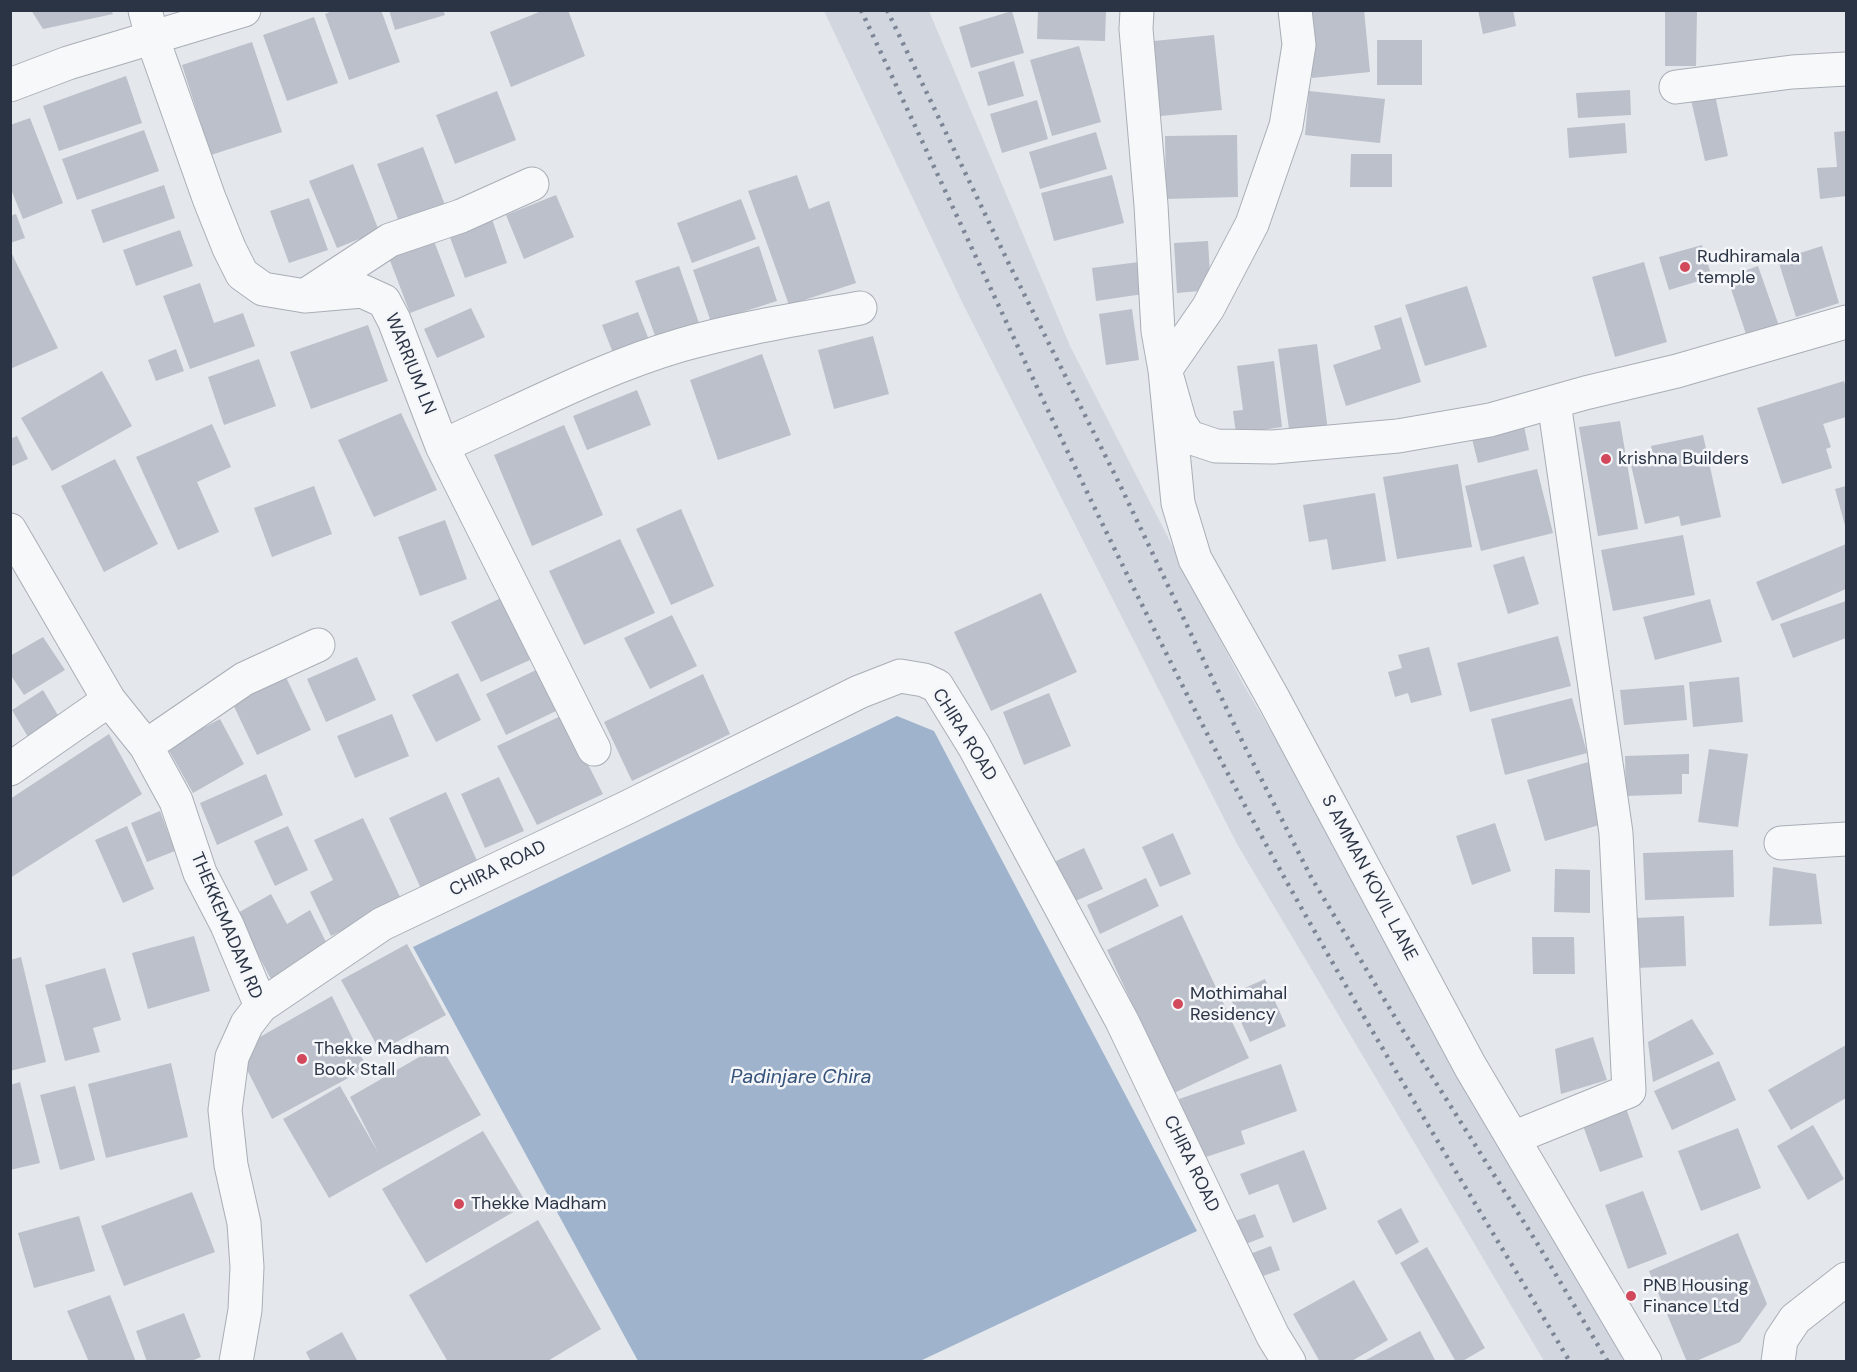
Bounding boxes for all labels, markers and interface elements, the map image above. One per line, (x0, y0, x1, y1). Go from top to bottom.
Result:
place label: Rudhiramala temple (1697, 246, 1800, 288)
marker: Rudhiramala temple (1678, 260, 1692, 274)
street label: WARRIUM LN (380, 310, 440, 418)
place label: krishna Builders (1618, 448, 1749, 470)
marker: krishna Builders (1599, 452, 1613, 466)
street label: CHIRA ROAD (927, 685, 1001, 785)
street label: S AMMAN KOVIL LANE (1316, 792, 1422, 964)
street label: CHIRA ROAD (446, 836, 550, 902)
street label: THEKKEMADAM RD (185, 849, 267, 1003)
place label: Mothimahal Residency (1190, 983, 1287, 1026)
marker: Mothimahal Residency (1171, 997, 1185, 1011)
place label: Thekke Madham Book Stall (314, 1038, 450, 1080)
marker: Thekke Madham Book Stall (295, 1052, 309, 1066)
water label: Padinjare Chira (731, 1066, 871, 1090)
street label: CHIRA ROAD (1158, 1112, 1224, 1216)
place label: Thekke Madham (471, 1193, 607, 1215)
marker: Thekke Madham (452, 1197, 466, 1211)
place label: PNB Housing Finance Ltd (1643, 1275, 1748, 1318)
marker: PNB Housing Finance Ltd (1624, 1289, 1638, 1303)

